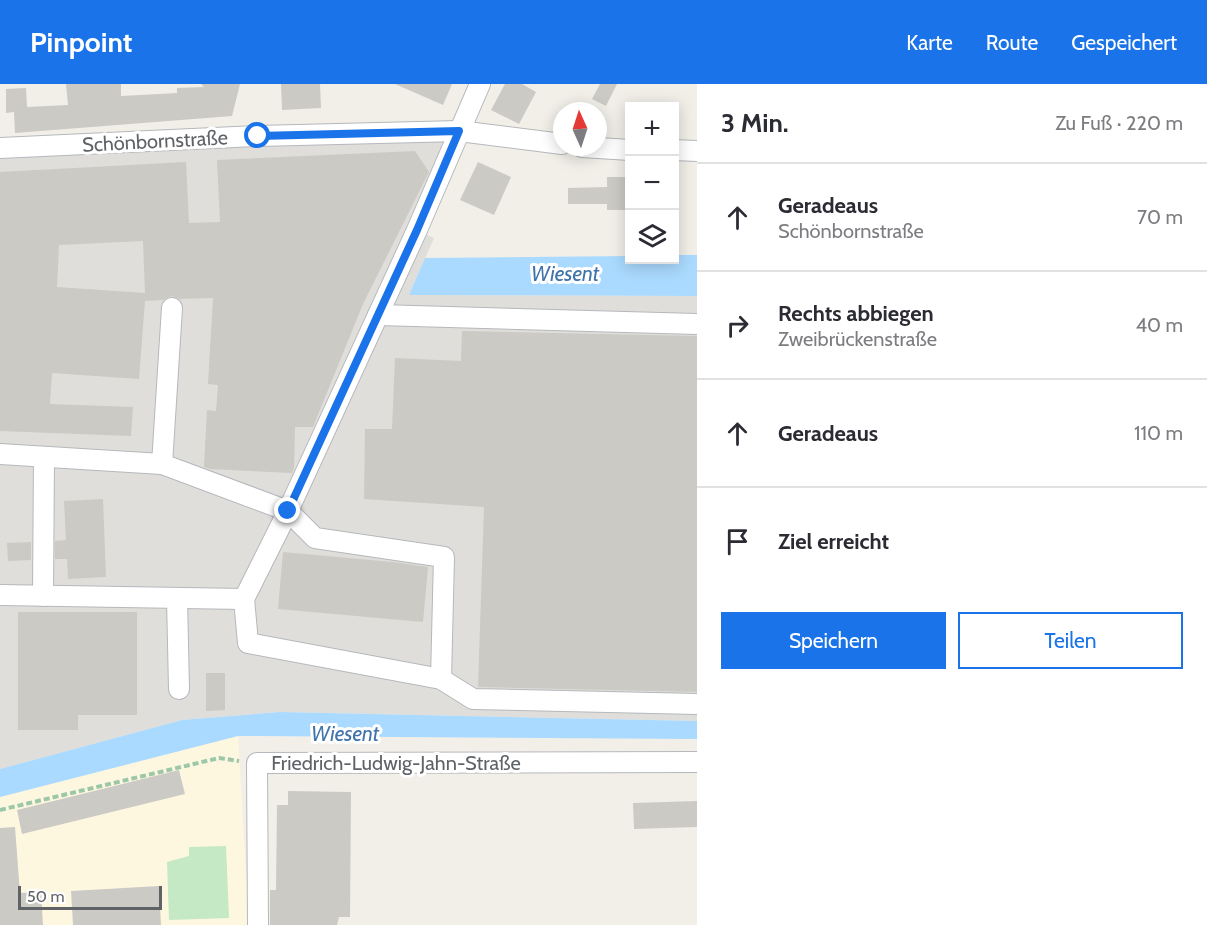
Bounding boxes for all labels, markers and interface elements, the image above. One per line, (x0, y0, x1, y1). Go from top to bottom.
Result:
text: Pinpoint (30, 25, 132, 59)
text: Karte (906, 30, 953, 55)
text: Route (986, 30, 1038, 55)
text: Gespeichert (1071, 30, 1177, 55)
north arrow (553, 102, 607, 156)
map controls (625, 102, 679, 264)
button: + (625, 102, 679, 156)
text: 3 Min. (721, 107, 789, 139)
text: Zu Fuß · 220 m (1055, 111, 1183, 135)
route start (244, 122, 270, 148)
street label: Schönbornstraße (82, 125, 228, 157)
button: − (625, 156, 679, 210)
text: Geradeaus (778, 192, 878, 219)
icon: ahead (721, 201, 754, 234)
text: 70 m (1137, 205, 1183, 229)
button: layers (625, 210, 679, 264)
text: Schönbornstraße (778, 219, 924, 243)
water label: Wiesent (531, 261, 600, 286)
text: Rechts abbiegen (778, 300, 934, 327)
icon: right (721, 309, 754, 342)
text: 40 m (1135, 313, 1183, 337)
text: Zweibrückenstraße (778, 327, 937, 351)
icon: ahead (721, 417, 754, 450)
text: Geradeaus (778, 420, 878, 447)
text: 110 m (1134, 421, 1183, 445)
route end (274, 497, 300, 523)
icon: arrive (721, 525, 754, 558)
text: Ziel erreicht (778, 528, 889, 555)
button: Speichern (721, 612, 946, 669)
button: Teilen (958, 612, 1183, 669)
water label: Wiesent (311, 721, 380, 746)
street label: Friedrich-Ludwig-Jahn-Straße (271, 751, 521, 775)
scale bar (18, 883, 162, 910)
text: 50 m (27, 887, 64, 906)

